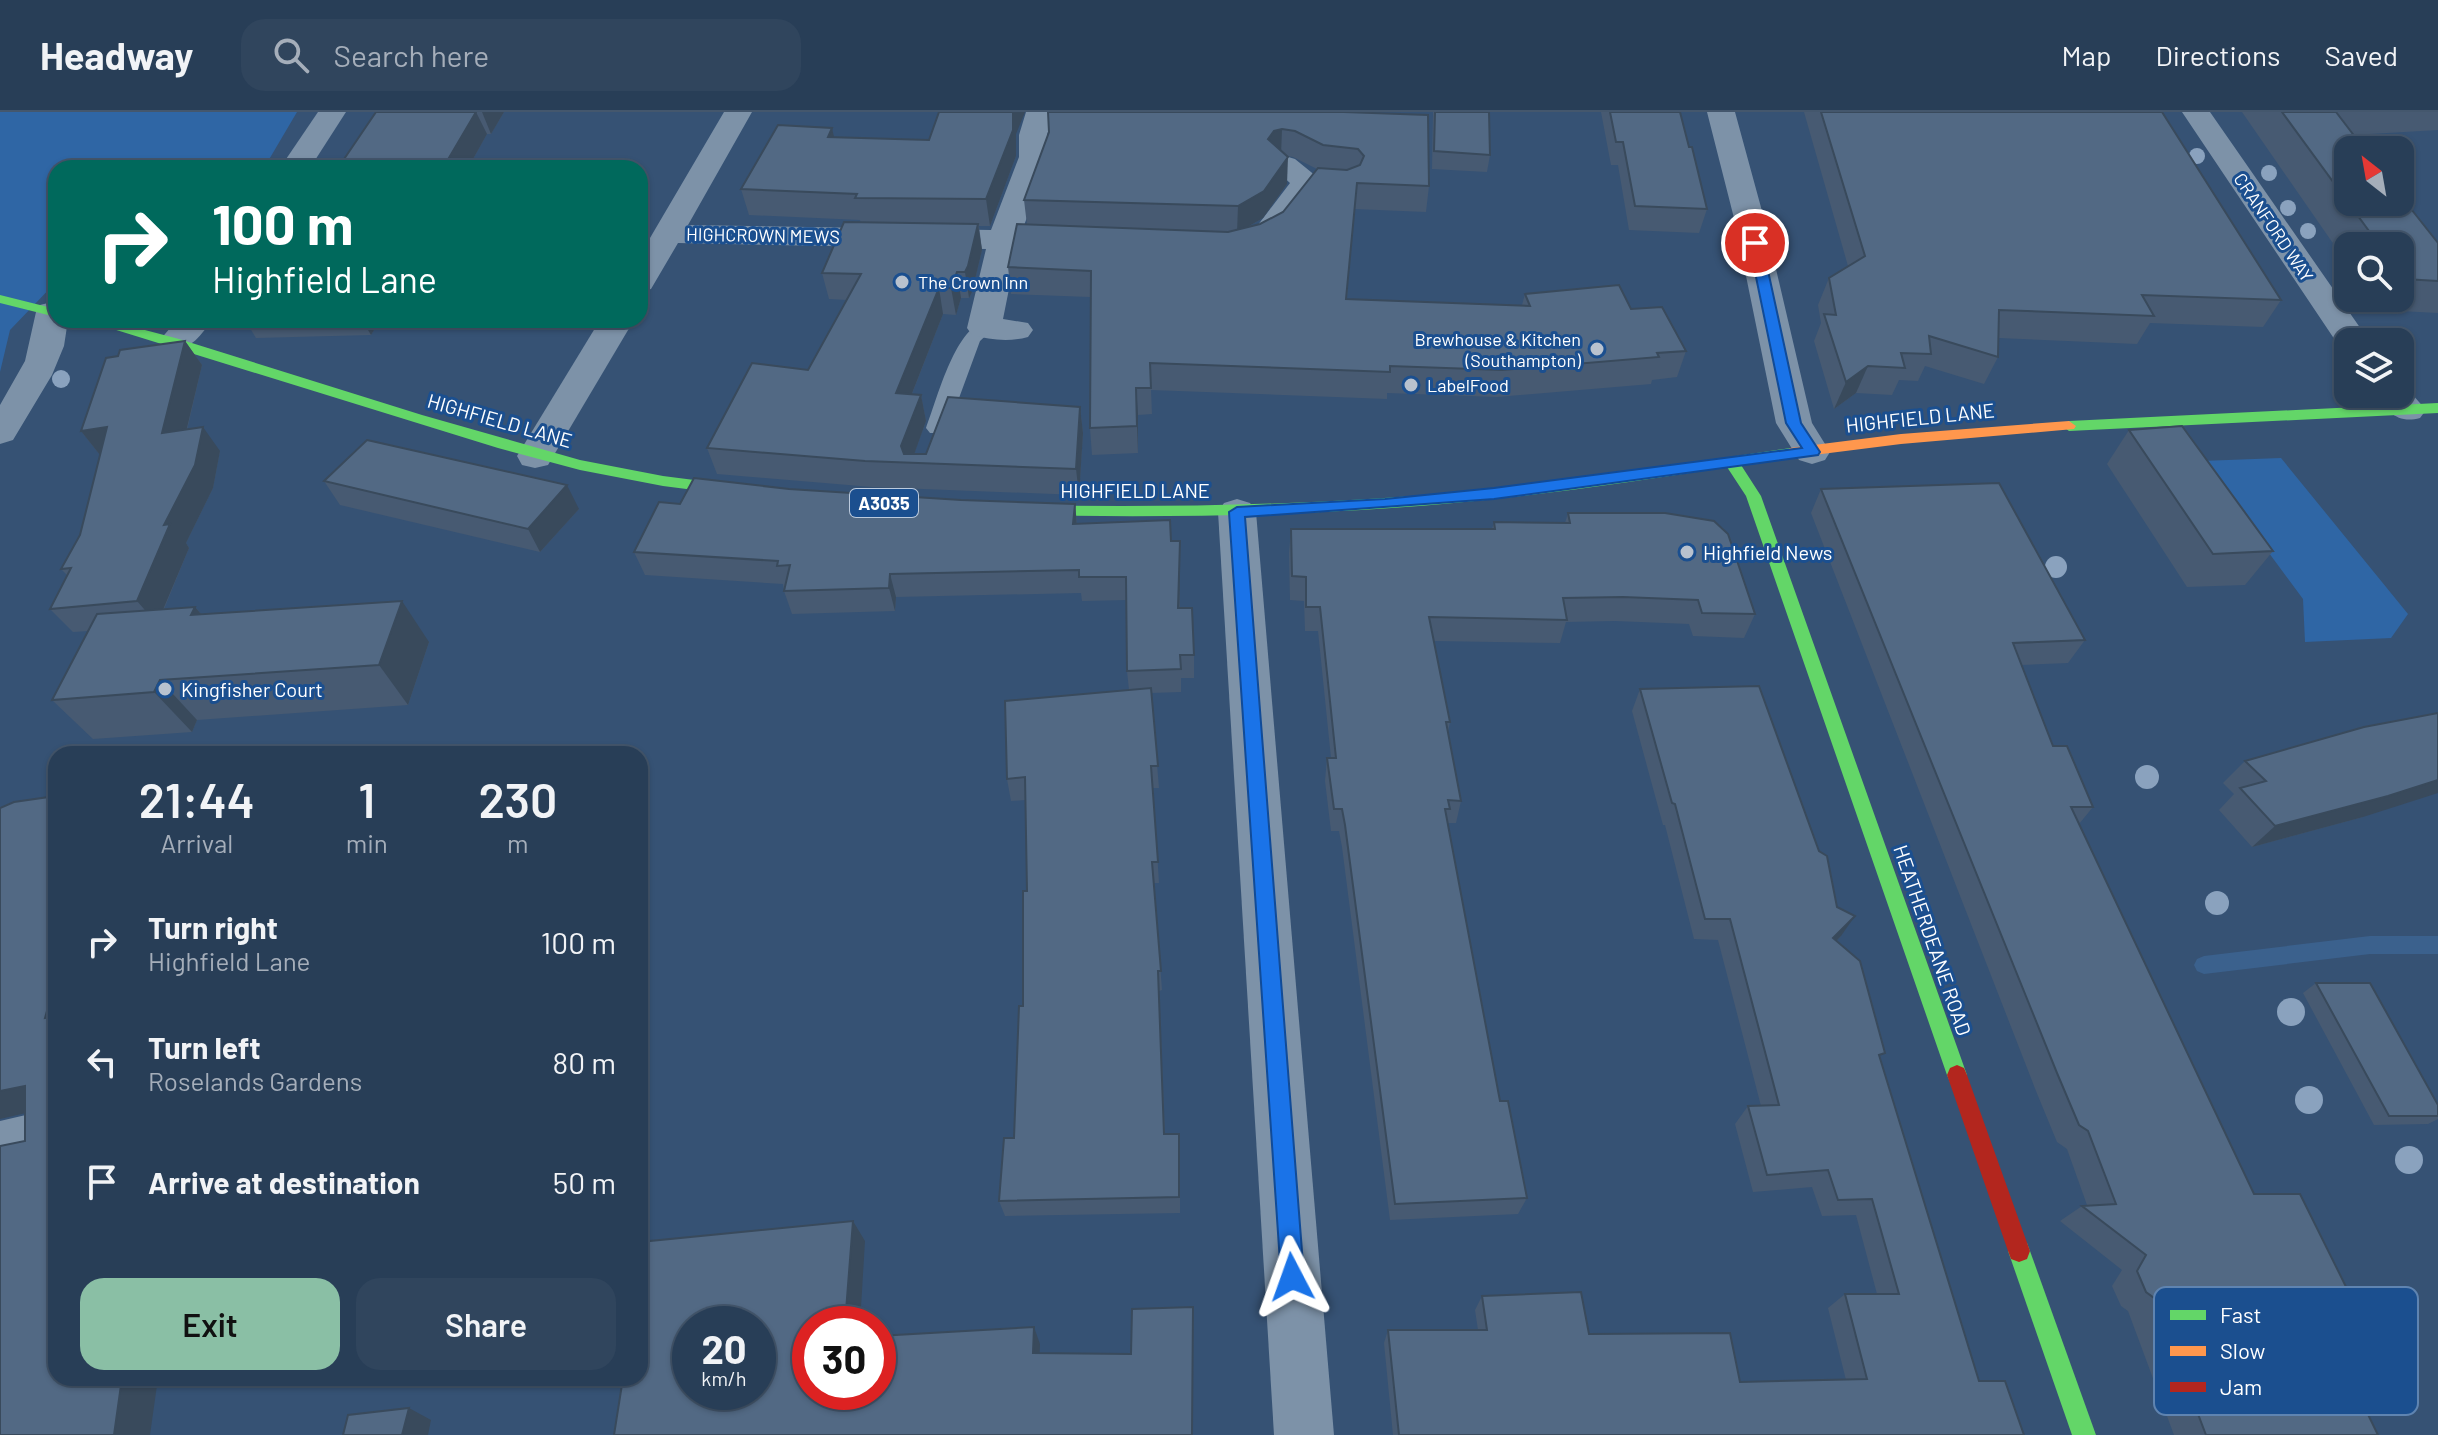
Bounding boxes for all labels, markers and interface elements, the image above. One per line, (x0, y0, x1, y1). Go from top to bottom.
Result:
search box (241, 19, 801, 91)
text: Headway (40, 32, 193, 78)
icon: search (269, 33, 313, 77)
text: Search here (333, 37, 489, 73)
text: Map (2062, 38, 2111, 72)
text: Directions (2155, 38, 2281, 72)
text: Saved (2325, 38, 2398, 72)
north arrow (2334, 136, 2414, 216)
map controls (2334, 136, 2414, 408)
street label: CRANFORD WAY (2230, 168, 2318, 286)
text: 100 m (212, 189, 354, 256)
icon: right (80, 192, 184, 296)
pin (1721, 209, 1789, 277)
icon: arrive (1733, 221, 1777, 265)
street label: HIGHCROWN MEWS (686, 223, 840, 247)
button: search (2334, 232, 2414, 312)
text: Highfield Lane (212, 257, 437, 300)
place label: The Crown Inn (918, 271, 1028, 293)
marker: The Crown Inn (893, 273, 911, 291)
place label: Brewhouse & Kitchen (Southampton) (1414, 328, 1581, 371)
button: layers (2334, 328, 2414, 408)
marker: Brewhouse & Kitchen (Southampton) (1588, 340, 1606, 358)
place label: LabelFood (1427, 374, 1509, 396)
marker: LabelFood (1402, 376, 1420, 394)
street label: HIGHFIELD LANE (425, 388, 575, 452)
street label: HIGHFIELD LANE (1844, 397, 1996, 437)
street label: HIGHFIELD LANE (1060, 478, 1210, 502)
road number: A3035 (850, 489, 918, 517)
place label: Highfield News (1703, 540, 1832, 564)
marker: Highfield News (1678, 543, 1696, 561)
place label: Kingfisher Court (181, 677, 323, 701)
marker: Kingfisher Court (156, 680, 174, 698)
text: 21:44 (139, 770, 255, 828)
text: 1 (358, 770, 375, 828)
text: 230 (479, 770, 557, 828)
text: Arrival (160, 827, 233, 858)
text: min (346, 827, 388, 858)
text: m (507, 827, 529, 858)
street label: HEATHERDEANE ROAD (1889, 842, 1977, 1038)
text: Turn right (148, 909, 278, 945)
icon: right (80, 920, 124, 964)
text: 100 m (541, 924, 616, 960)
text: Highfield Lane (148, 945, 310, 976)
text: Turn left (148, 1029, 261, 1065)
icon: left (80, 1040, 124, 1084)
text: 80 m (553, 1044, 616, 1080)
text: Roselands Gardens (148, 1065, 362, 1096)
icon: arrive (80, 1160, 124, 1204)
text: Arrive at destination (148, 1164, 420, 1200)
text: 50 m (553, 1164, 616, 1200)
position arrow (1250, 1235, 1334, 1319)
button: Exit (80, 1278, 340, 1370)
button: Share (356, 1278, 616, 1370)
legend (2154, 1287, 2418, 1415)
text: Fast (2220, 1301, 2262, 1327)
speed limit sign: 30 (792, 1306, 896, 1410)
text: 20 (701, 1324, 747, 1372)
text: Slow (2220, 1337, 2265, 1363)
text: km/h (701, 1366, 747, 1390)
text: Jam (2220, 1373, 2262, 1399)

